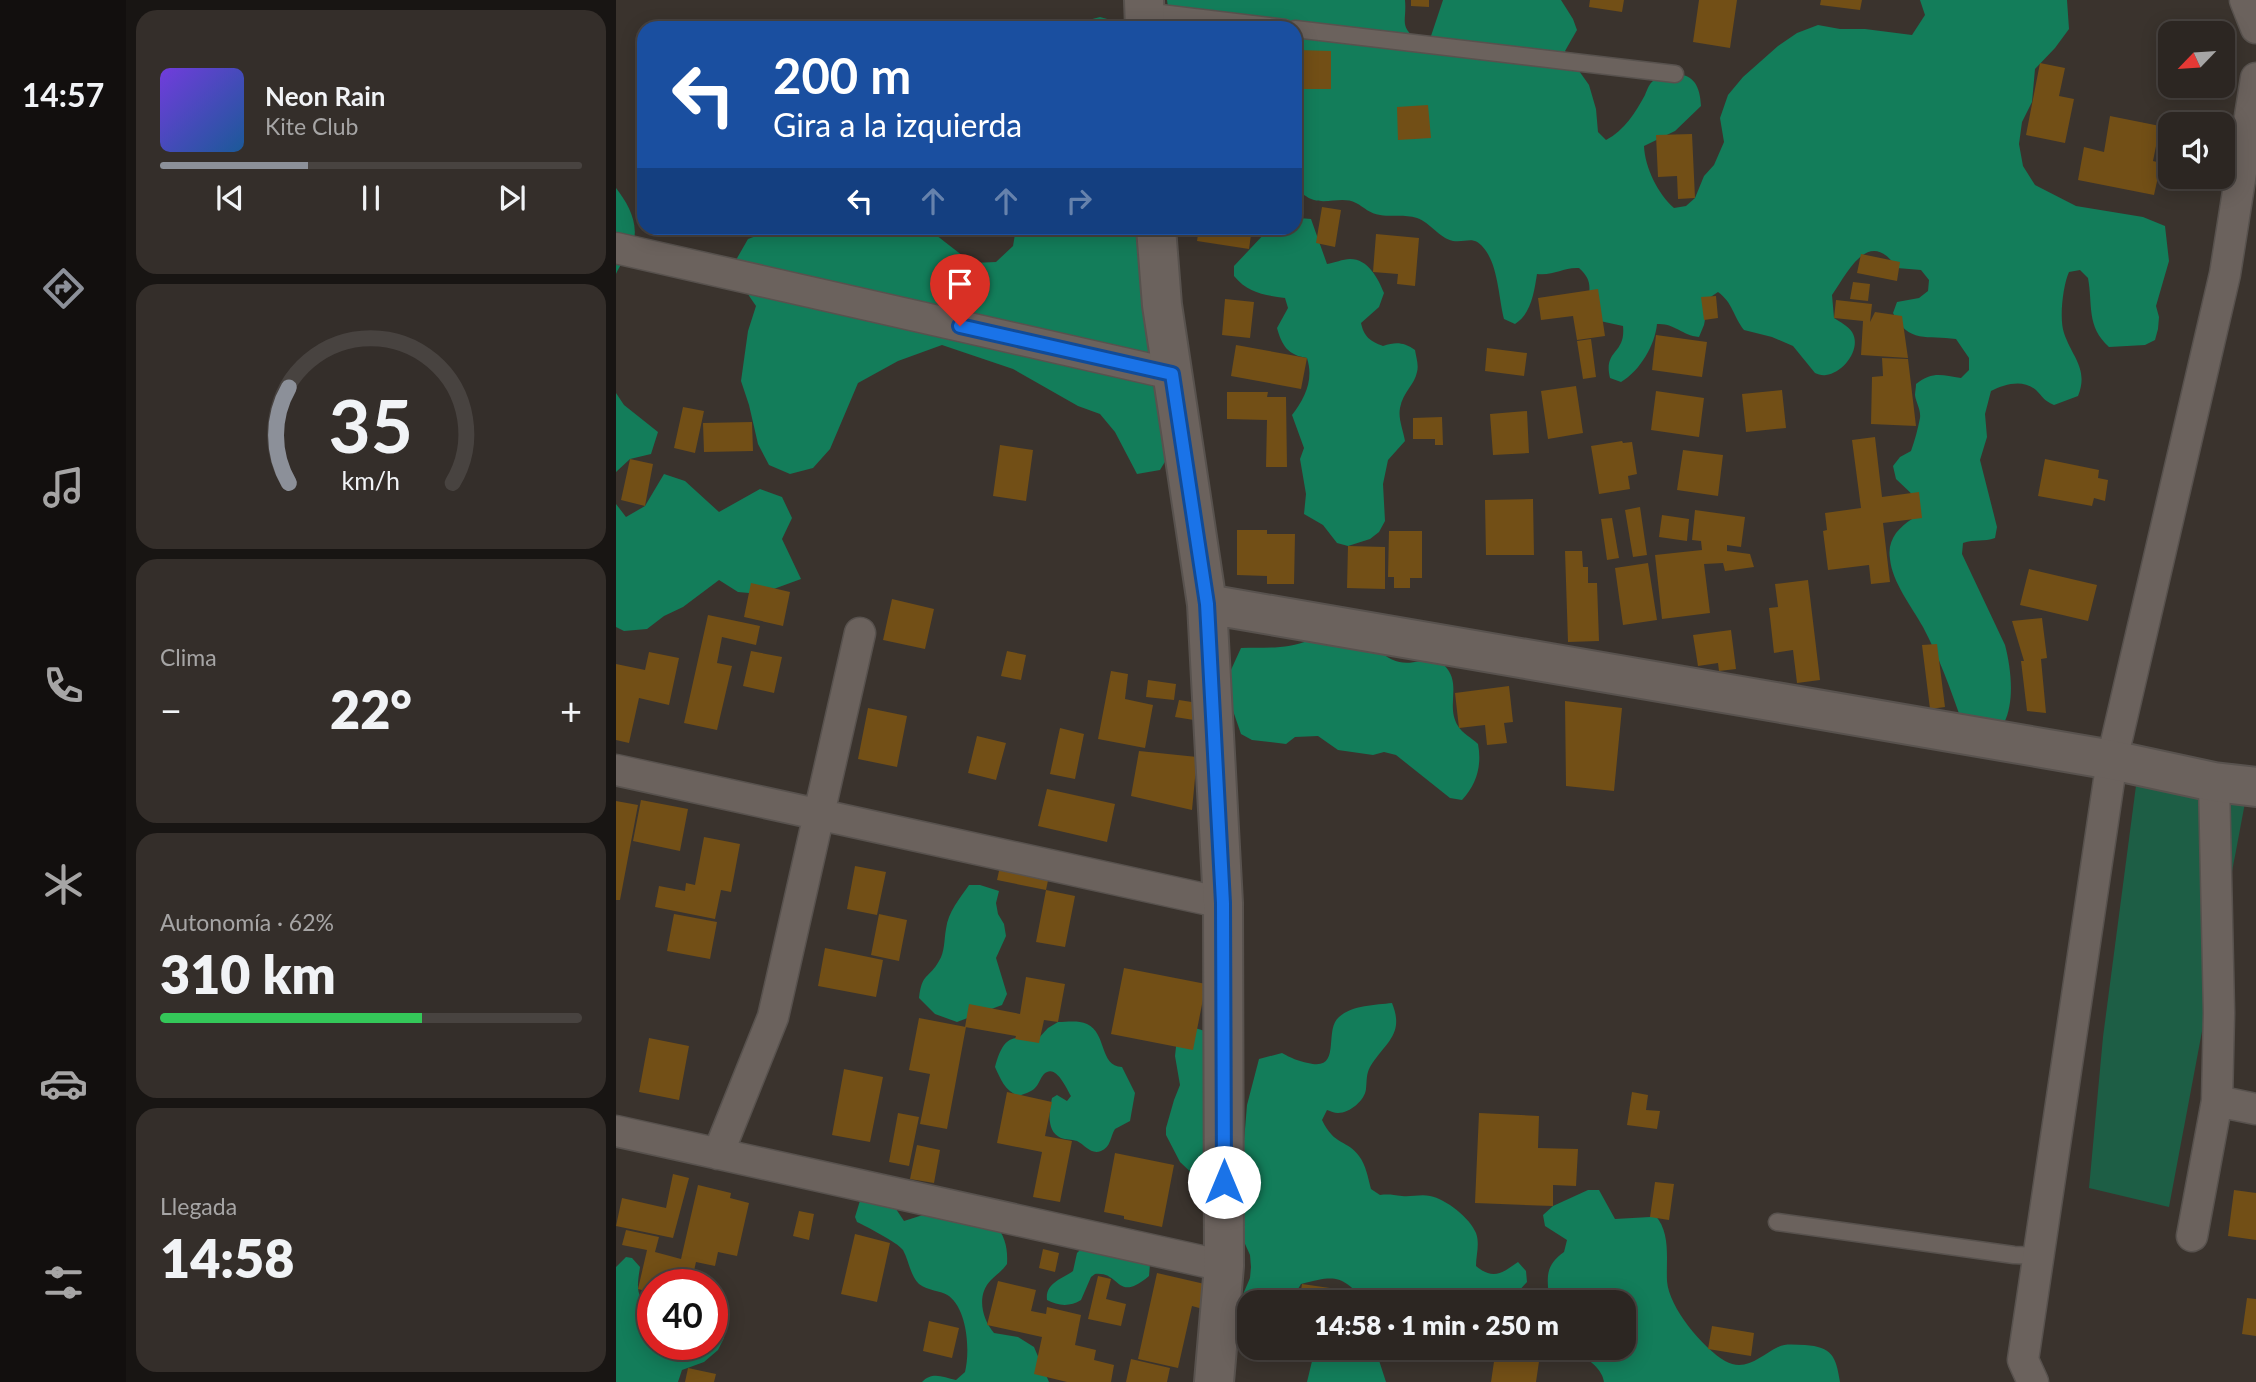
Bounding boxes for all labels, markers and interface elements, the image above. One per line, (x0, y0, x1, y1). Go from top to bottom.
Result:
north arrow (2158, 21, 2235, 98)
map controls (2158, 21, 2235, 189)
text: 200 m (773, 46, 911, 104)
icon: left (658, 49, 749, 140)
text: 14:57 (22, 75, 104, 114)
text: Neon Rain (265, 80, 385, 112)
text: Gira a la izquierda (773, 105, 1022, 144)
text: Kite Club (265, 112, 358, 140)
button: sound (2158, 112, 2235, 189)
icon: previous (211, 179, 249, 217)
icon: pause (352, 179, 390, 217)
icon: next (493, 179, 531, 217)
icon: left (841, 182, 879, 220)
icon: ahead (914, 182, 952, 220)
icon: ahead (987, 182, 1025, 220)
icon: right (1060, 182, 1098, 220)
pin (930, 254, 990, 326)
icon: directions (39, 264, 88, 313)
icon: arrive (941, 265, 979, 303)
text: 35 (329, 381, 413, 469)
icon: music (39, 463, 88, 512)
text: km/h (342, 464, 400, 494)
text: Clima (160, 643, 217, 671)
icon: phone (39, 661, 88, 710)
text: 22° (330, 678, 412, 740)
text: − (160, 687, 182, 733)
text: + (560, 687, 582, 733)
icon: climate (39, 860, 88, 909)
text: Autonomía · 62% (160, 908, 334, 936)
text: 310 km (160, 943, 336, 1005)
icon: car (39, 1059, 88, 1108)
position arrow (1187, 1145, 1261, 1219)
text: Llegada (160, 1192, 237, 1220)
text: 14:58 (160, 1227, 294, 1289)
icon: filters (39, 1258, 88, 1307)
speed limit sign: 40 (637, 1269, 728, 1360)
text: 14:58 · 1 min · 250 m (1314, 1309, 1559, 1341)

